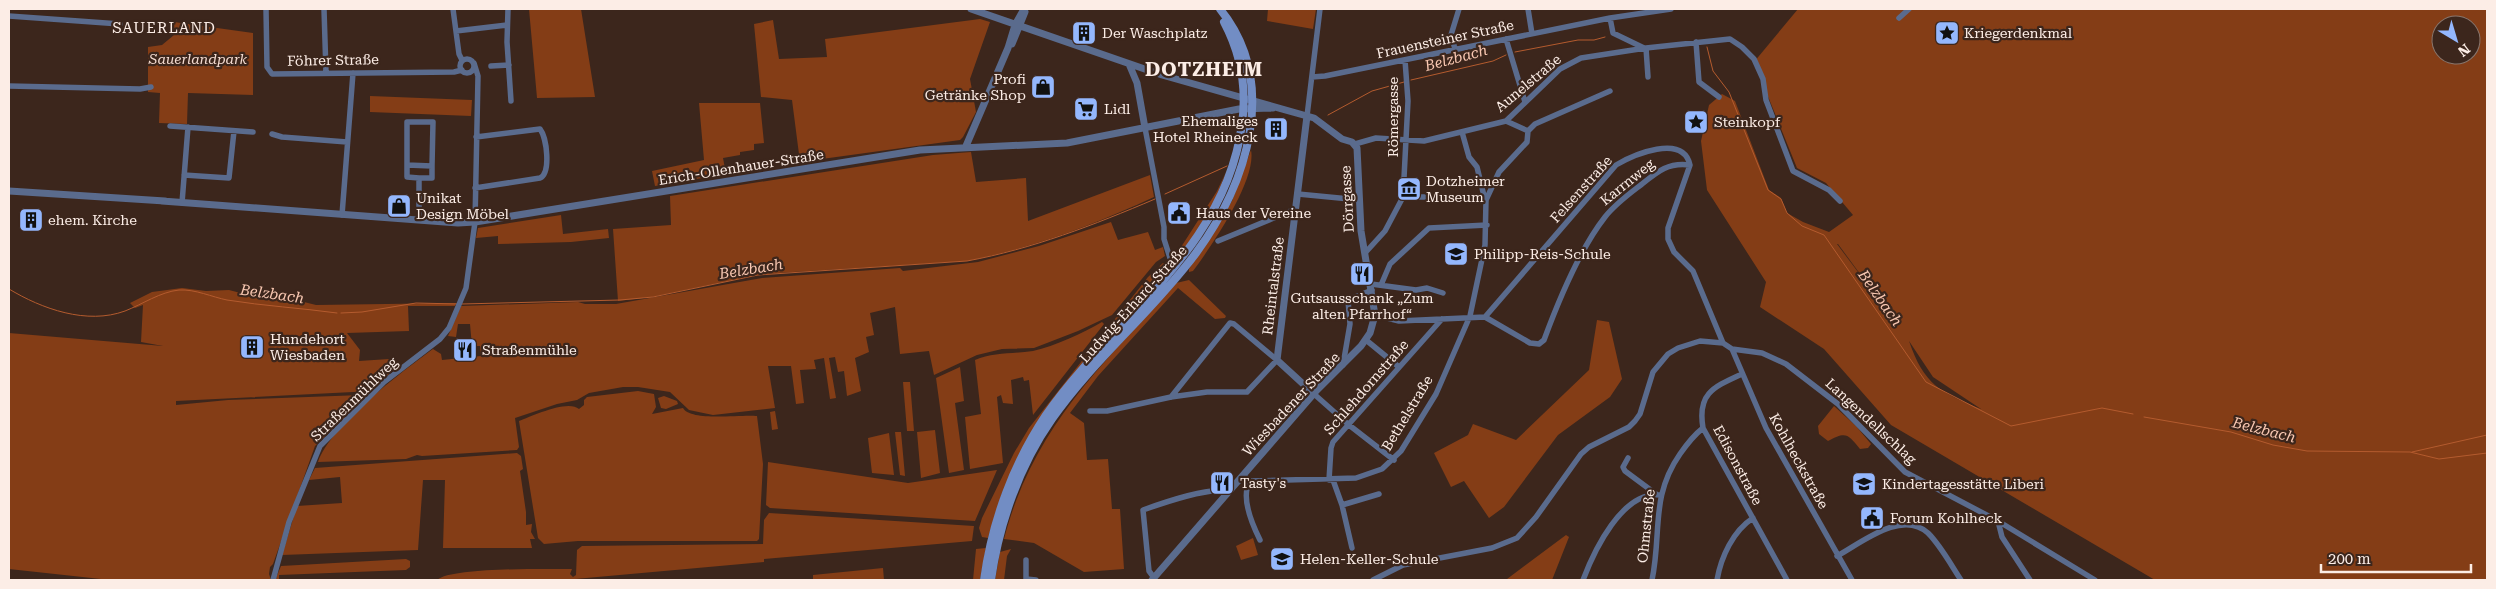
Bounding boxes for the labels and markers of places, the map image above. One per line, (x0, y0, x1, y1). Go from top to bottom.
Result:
building icon: Der Waschplatz (1071, 20, 1097, 46)
place icon: Kriegerdenkmal (1934, 20, 1960, 46)
place label: Der Waschplatz (1102, 25, 1208, 41)
place label: Kriegerdenkmal (1964, 25, 2073, 41)
place label: Profi Getränke Shop (925, 71, 1027, 103)
shop icon: Profi Getränke Shop (1030, 74, 1056, 100)
supermarket icon: Lidl (1073, 96, 1099, 122)
place label: Lidl (1104, 101, 1131, 117)
place icon: Steinkopf (1683, 109, 1709, 135)
place label: Ehemaliges Hotel Rheineck (1153, 113, 1258, 145)
place label: Steinkopf (1714, 114, 1781, 130)
building icon: Ehemaliges Hotel Rheineck (1263, 116, 1289, 142)
place label: Dotzheimer Museum (1426, 173, 1505, 205)
museum icon: Dotzheimer Museum (1396, 176, 1422, 202)
place label: Unikat Design Möbel (416, 190, 510, 222)
shop icon: Unikat Design Möbel (386, 193, 412, 219)
public building icon: Haus der Vereine (1166, 200, 1192, 226)
place label: Haus der Vereine (1196, 205, 1311, 221)
building icon: ehem. Kirche (18, 207, 44, 233)
place label: ehem. Kirche (48, 212, 137, 228)
school or university icon: Philipp-Reis-Schule (1443, 241, 1469, 267)
place label: Philipp-Reis-Schule (1474, 246, 1611, 262)
restaurant icon: Gutsausschank „Zum alten Pfarrhof“ (1349, 261, 1375, 287)
place label: Gutsausschank „Zum alten Pfarrhof“ (1290, 290, 1434, 322)
place label: Hundehort Wiesbaden (270, 331, 345, 363)
building icon: Hundehort Wiesbaden (239, 334, 265, 360)
restaurant icon: Straßenmühle (452, 337, 478, 363)
place label: Straßenmühle (482, 342, 577, 358)
restaurant icon: Tasty's (1209, 470, 1235, 496)
school or university icon: Kindertagesstätte Liberi (1851, 471, 1877, 497)
place label: Tasty's (1240, 475, 1287, 491)
place label: Kindertagesstätte Liberi (1882, 476, 2044, 492)
public building icon: Forum Kohlheck (1859, 505, 1885, 531)
place label: Forum Kohlheck (1890, 510, 2002, 526)
school or university icon: Helen-Keller-Schule (1269, 546, 1295, 572)
place label: Helen-Keller-Schule (1300, 551, 1439, 567)

